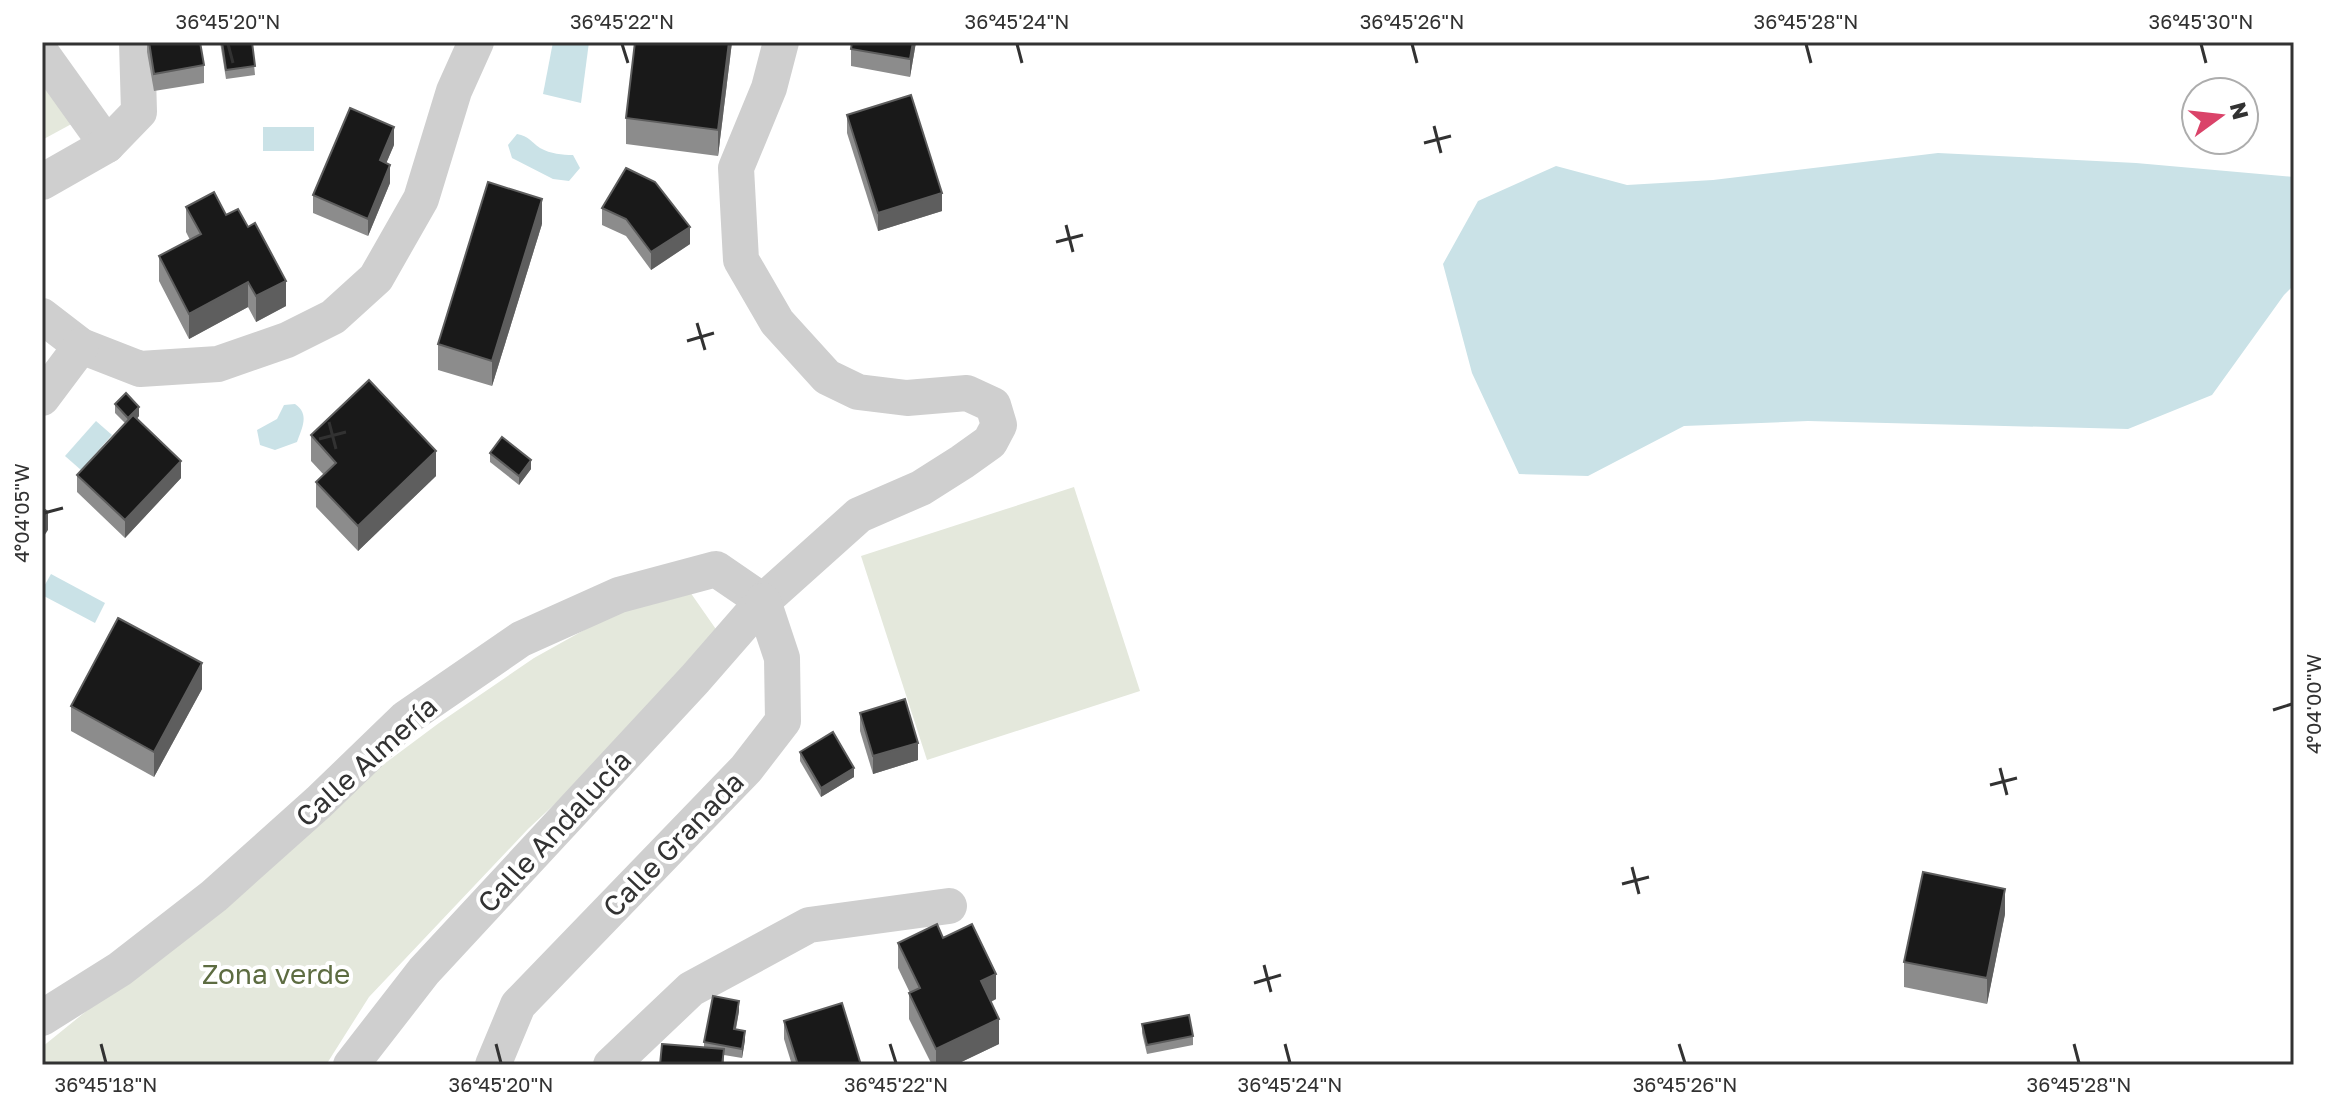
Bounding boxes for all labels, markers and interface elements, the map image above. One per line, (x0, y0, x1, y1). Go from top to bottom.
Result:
text: 36°45'20"N (176, 9, 281, 33)
text: 36°45'22"N (570, 9, 674, 33)
text: 36°45'24"N (965, 9, 1069, 33)
text: 36°45'26"N (1360, 9, 1464, 33)
text: 36°45'28"N (1754, 9, 1858, 33)
text: 36°45'30"N (2148, 9, 2254, 33)
north arrow (2180, 76, 2260, 156)
text: N (2225, 99, 2255, 122)
text: 4°04'05"W (9, 463, 33, 563)
text: 4°04'00"W (2301, 654, 2325, 754)
street label: Calle Almería (289, 689, 443, 833)
street label: Calle Andalucía (471, 743, 637, 919)
street label: Calle Granada (596, 765, 750, 923)
park label: Zona verde (202, 957, 350, 990)
text: 36°45'18"N (55, 1072, 157, 1096)
text: 36°45'20"N (449, 1072, 554, 1096)
text: 36°45'22"N (844, 1072, 948, 1096)
text: 36°45'24"N (1238, 1072, 1342, 1096)
text: 36°45'26"N (1633, 1072, 1737, 1096)
text: 36°45'28"N (2027, 1072, 2131, 1096)

